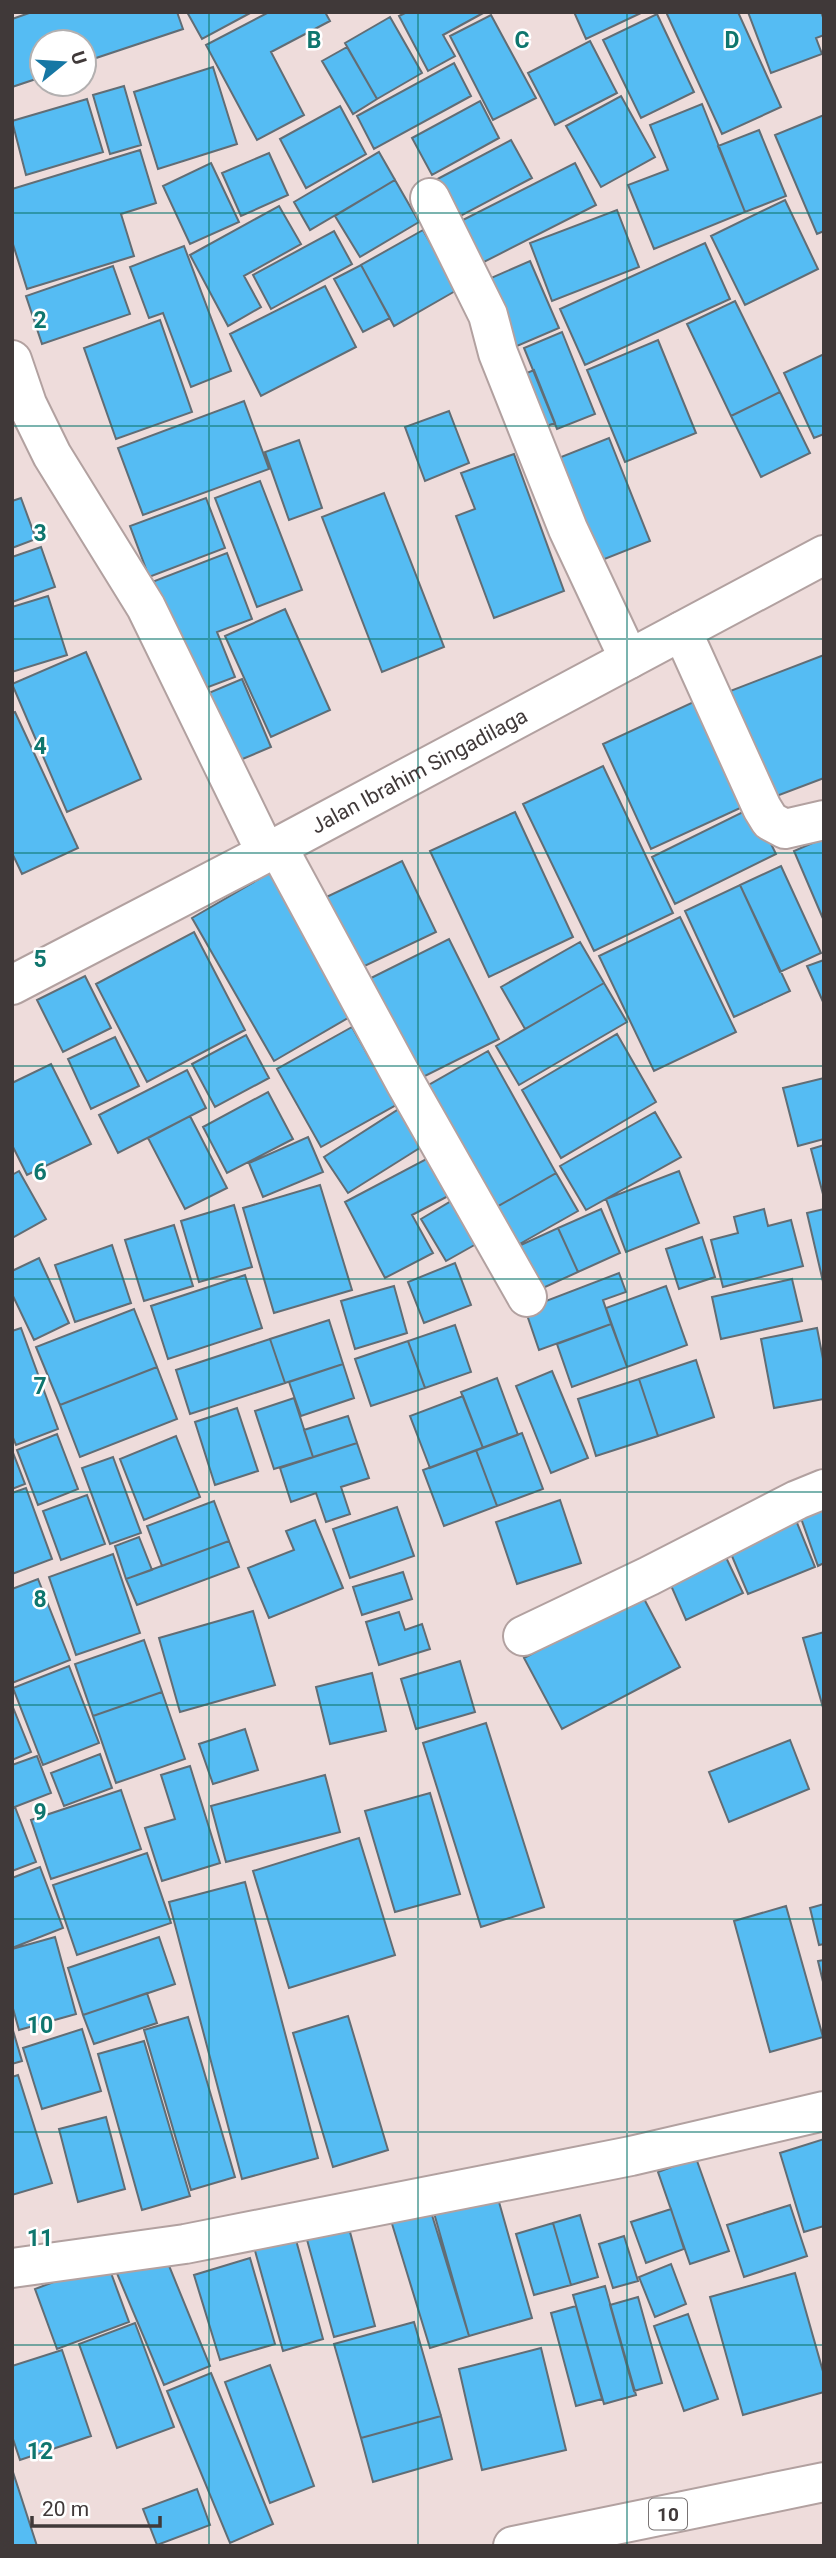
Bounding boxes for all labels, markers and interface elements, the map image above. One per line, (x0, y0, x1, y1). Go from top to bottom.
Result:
text: B (307, 27, 321, 54)
text: C (514, 27, 530, 54)
text: D (725, 27, 739, 54)
north arrow (28, 28, 98, 98)
text: U (66, 48, 92, 67)
text: 2 (33, 307, 47, 334)
text: 3 (33, 520, 47, 547)
street label: Jalan Ibrahim Singadilaga (307, 704, 531, 839)
text: 4 (33, 733, 47, 760)
text: 5 (33, 946, 47, 973)
text: 6 (33, 1159, 47, 1186)
text: 7 (33, 1373, 47, 1400)
text: 8 (33, 1586, 47, 1613)
text: 9 (33, 1799, 47, 1826)
text: 10 (27, 2012, 53, 2039)
text: 11 (27, 2225, 53, 2252)
text: 12 (27, 2438, 53, 2465)
scale bar (32, 2484, 159, 2528)
text: 20 m (42, 2497, 89, 2521)
road number: 10 (649, 2498, 687, 2530)

